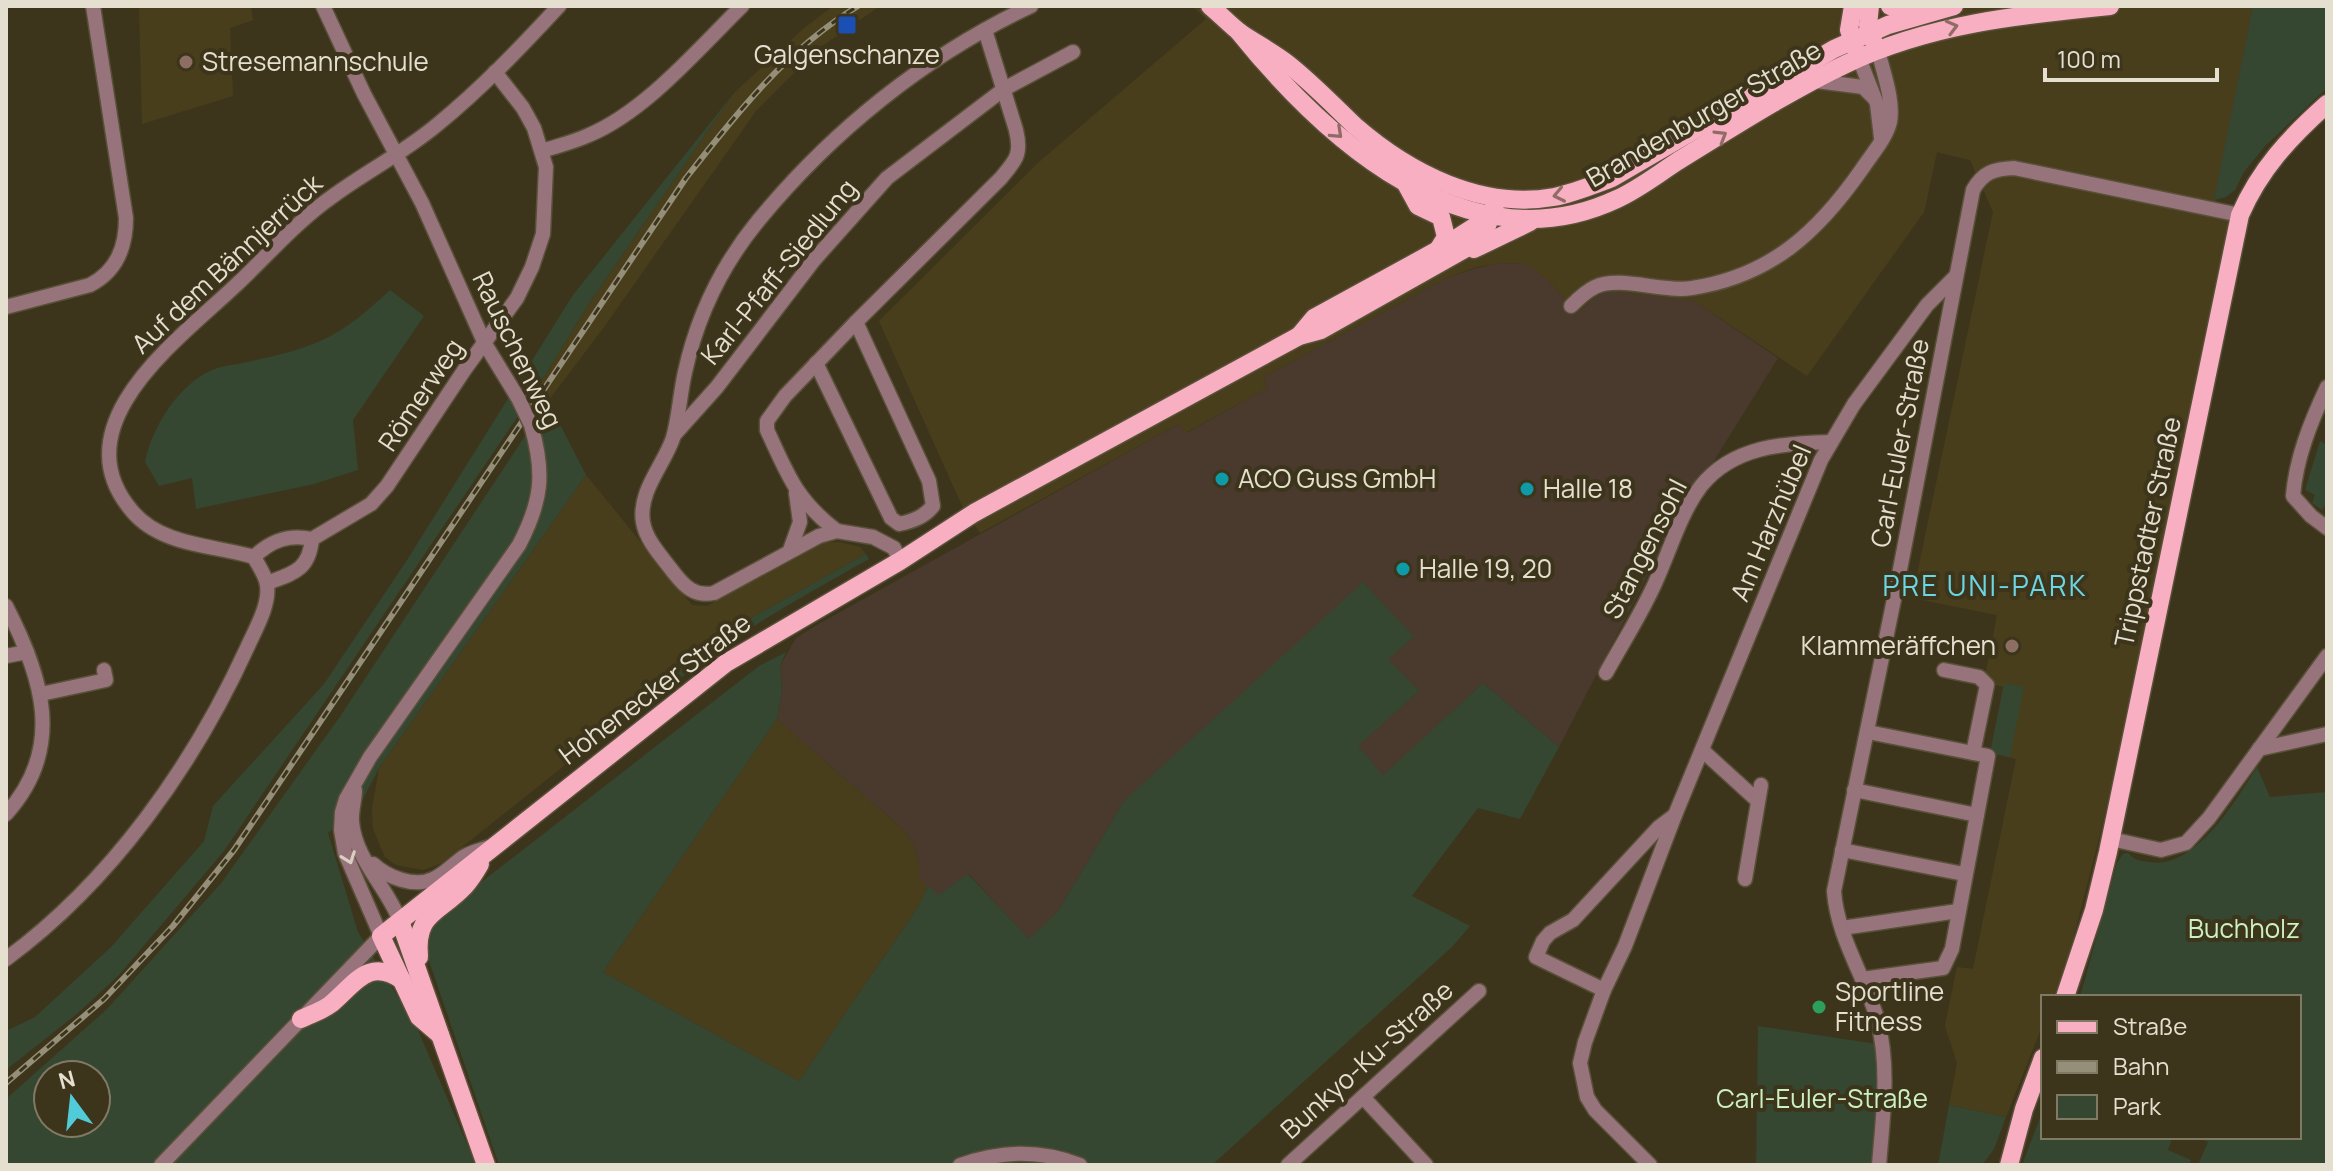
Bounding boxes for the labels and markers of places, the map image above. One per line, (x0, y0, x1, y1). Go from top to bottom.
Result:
marker: Galgenschanze (836, 14, 858, 36)
place label: Galgenschanze (754, 36, 940, 72)
place label: Stresemannschule (202, 43, 429, 79)
marker: Stresemannschule (177, 53, 195, 71)
place label: ACO Guss GmbH (1238, 460, 1436, 496)
marker: ACO Guss GmbH (1213, 470, 1231, 488)
place label: Halle 18 (1543, 470, 1633, 506)
marker: Halle 18 (1518, 480, 1536, 498)
place label: Halle 19, 20 (1419, 550, 1552, 586)
marker: Halle 19, 20 (1394, 560, 1412, 578)
place label: Klammeräffchen (1801, 627, 1996, 663)
marker: Klammeräffchen (2003, 637, 2021, 655)
place label: Sportline Fitness (1835, 973, 1944, 1039)
marker: Sportline Fitness (1810, 998, 1828, 1016)

